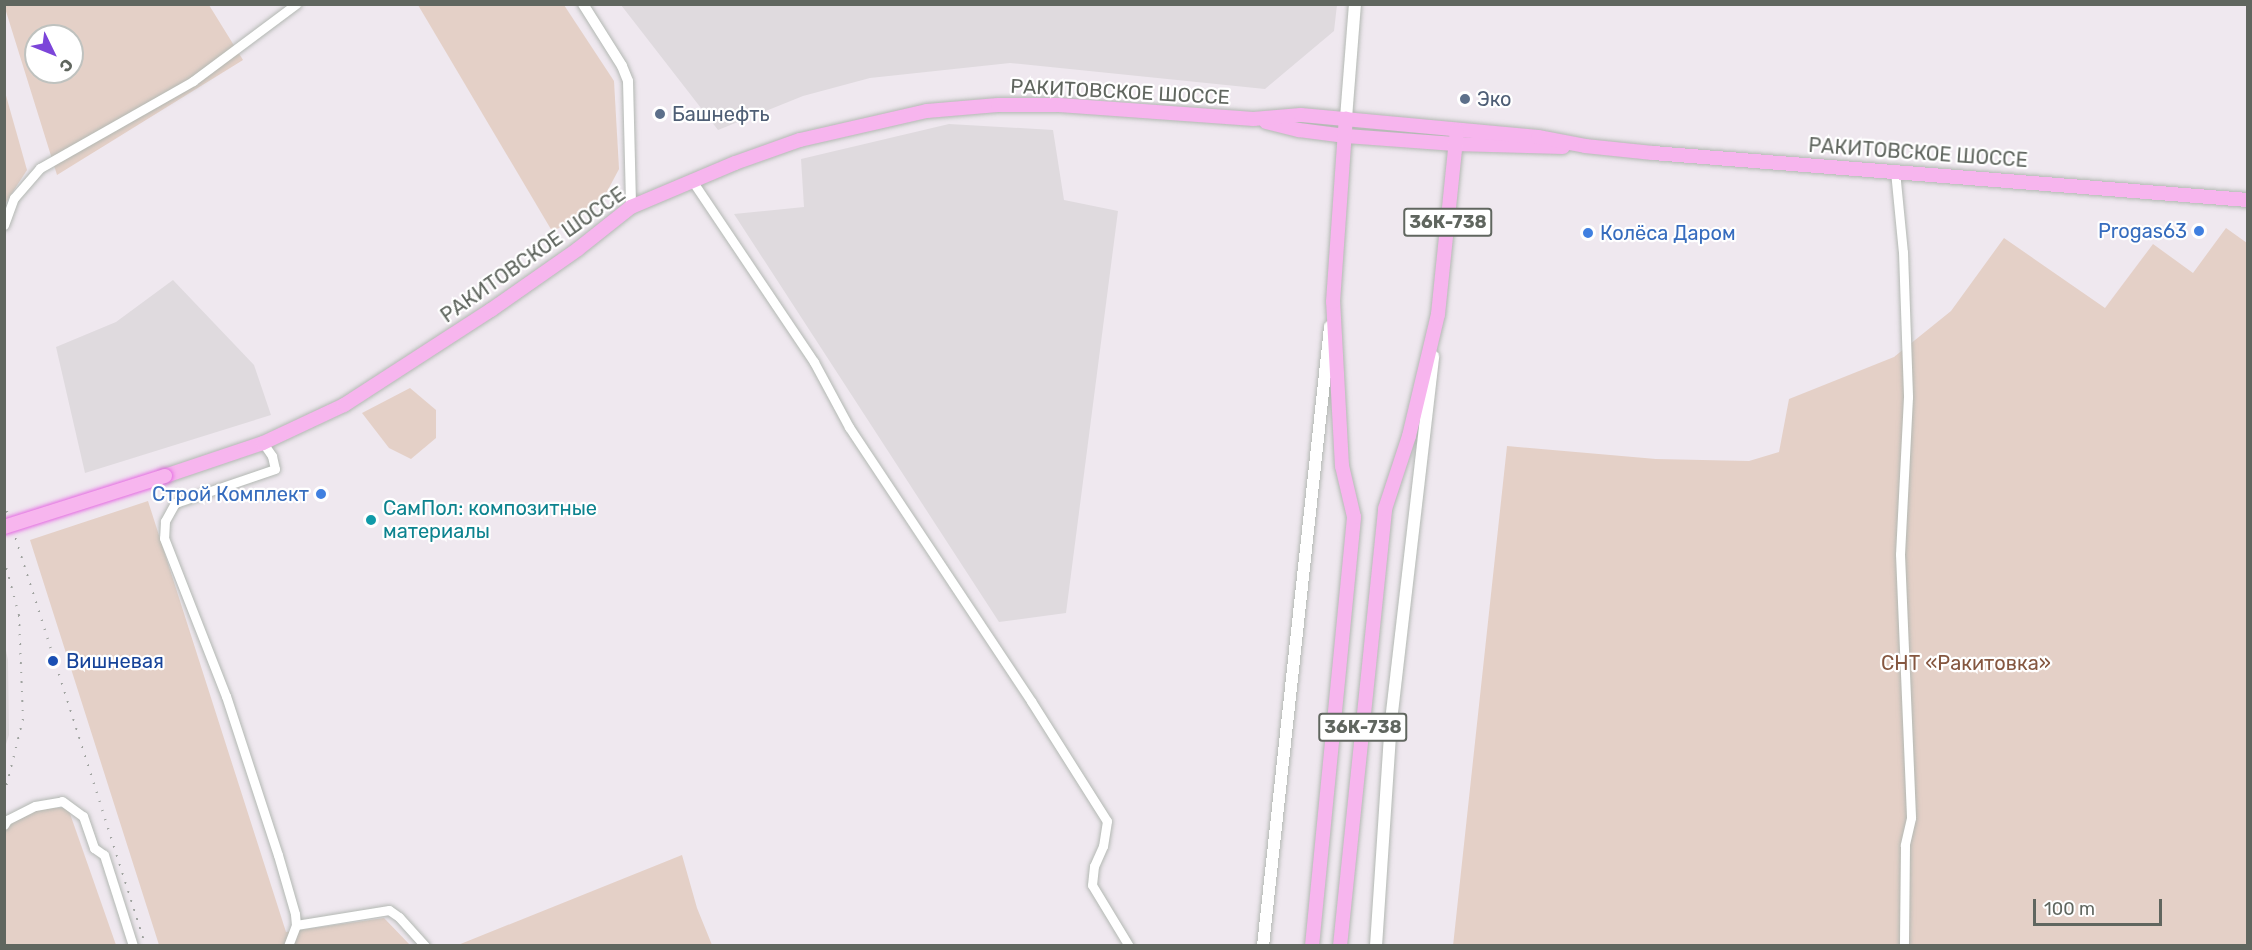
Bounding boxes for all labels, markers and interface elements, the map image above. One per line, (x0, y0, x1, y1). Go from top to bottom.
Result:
north arrow (24, 24, 84, 84)
text: С (55, 55, 77, 76)
street label: РАКИТОВСКОЕ ШОССЕ (1010, 74, 1230, 110)
place label: Эко (1477, 87, 1512, 111)
marker: Эко (1458, 92, 1472, 106)
place label: Башнефть (672, 102, 770, 126)
marker: Башнефть (653, 107, 667, 121)
street label: РАКИТОВСКОЕ ШОССЕ (1808, 133, 2028, 173)
street label: РАКИТОВСКОЕ ШОССЕ (436, 182, 630, 328)
road number: 36К-738 (1403, 207, 1493, 237)
place label: Progas63 (2098, 219, 2187, 243)
place label: Колёса Даром (1600, 221, 1736, 245)
marker: Progas63 (2192, 224, 2206, 238)
marker: Колёса Даром (1581, 226, 1595, 240)
place label: Строй Комплект (152, 482, 309, 506)
marker: Строй Комплект (314, 487, 328, 501)
place label: СамПол: композитные материалы (383, 496, 597, 543)
marker: СамПол: композитные материалы (364, 513, 378, 527)
place label: Вишневая (66, 649, 164, 673)
park label: СНТ «Ракитовка» (1881, 651, 2051, 675)
marker: Вишневая (44, 652, 62, 670)
road number: 36К-738 (1318, 712, 1408, 742)
scale bar (2036, 887, 2165, 925)
text: 100 m (2044, 898, 2095, 920)

